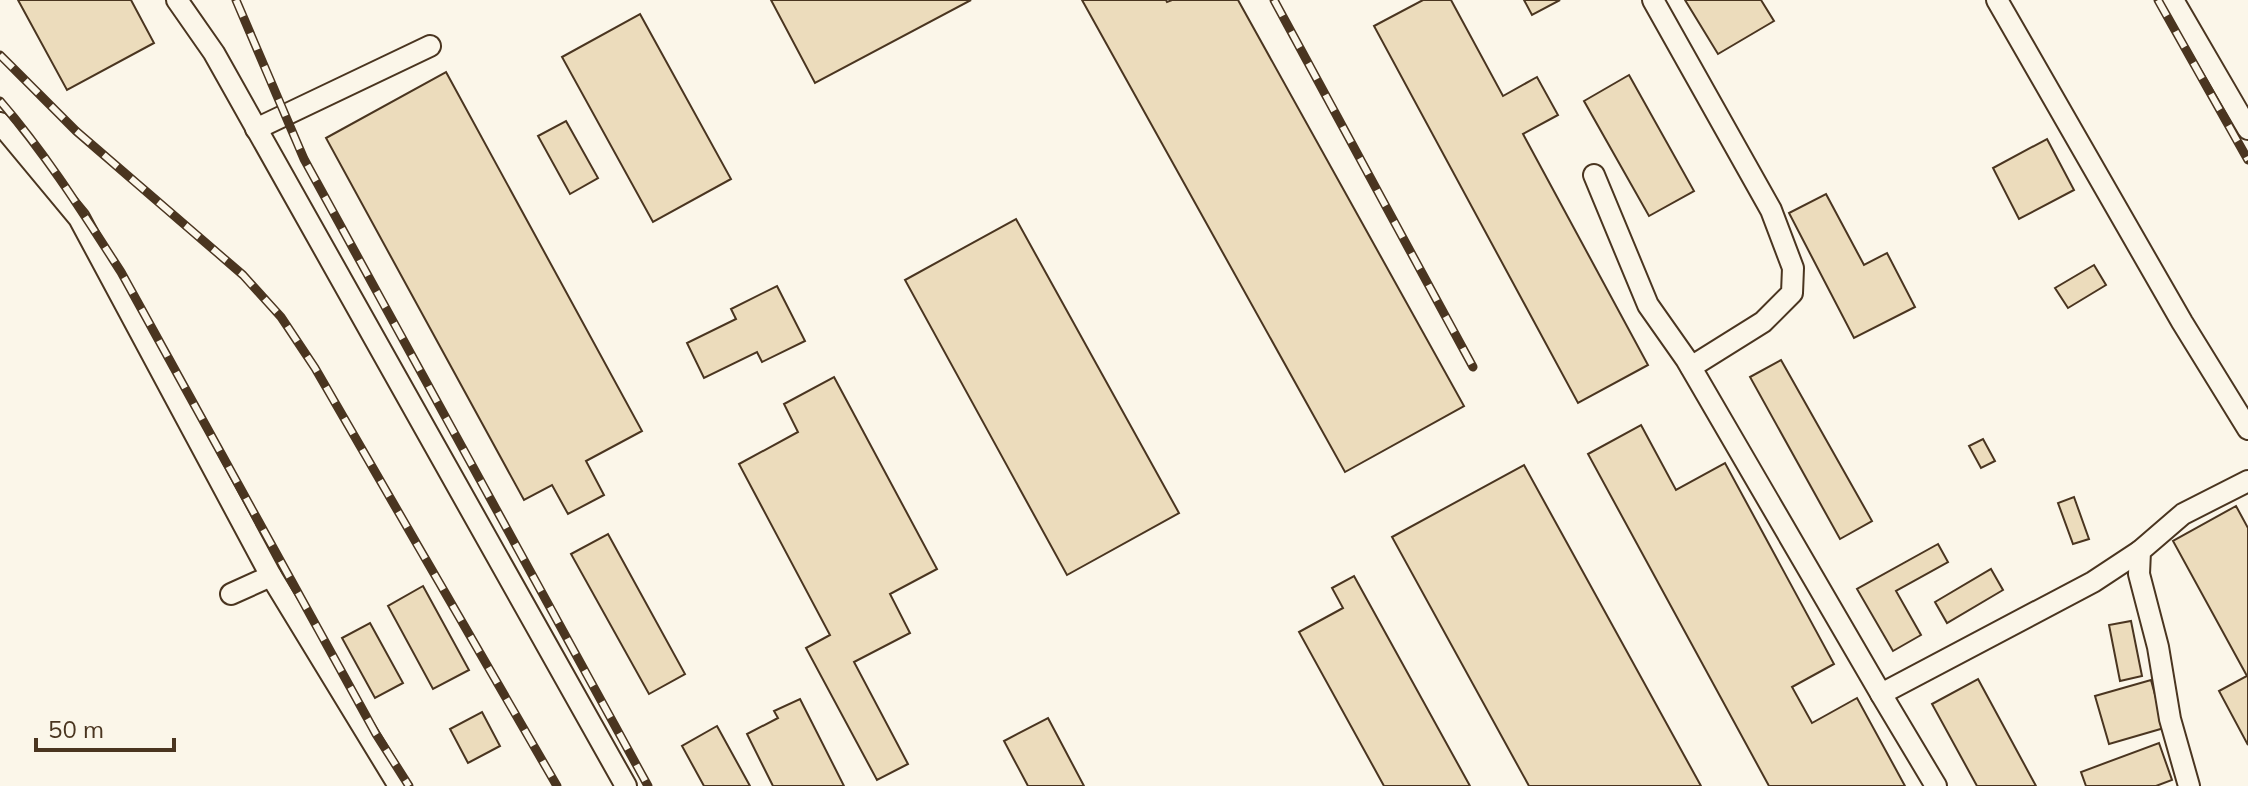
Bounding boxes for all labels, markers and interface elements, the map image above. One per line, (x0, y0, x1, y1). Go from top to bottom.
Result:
scale bar (36, 702, 174, 752)
text: 50 m (48, 714, 104, 744)

